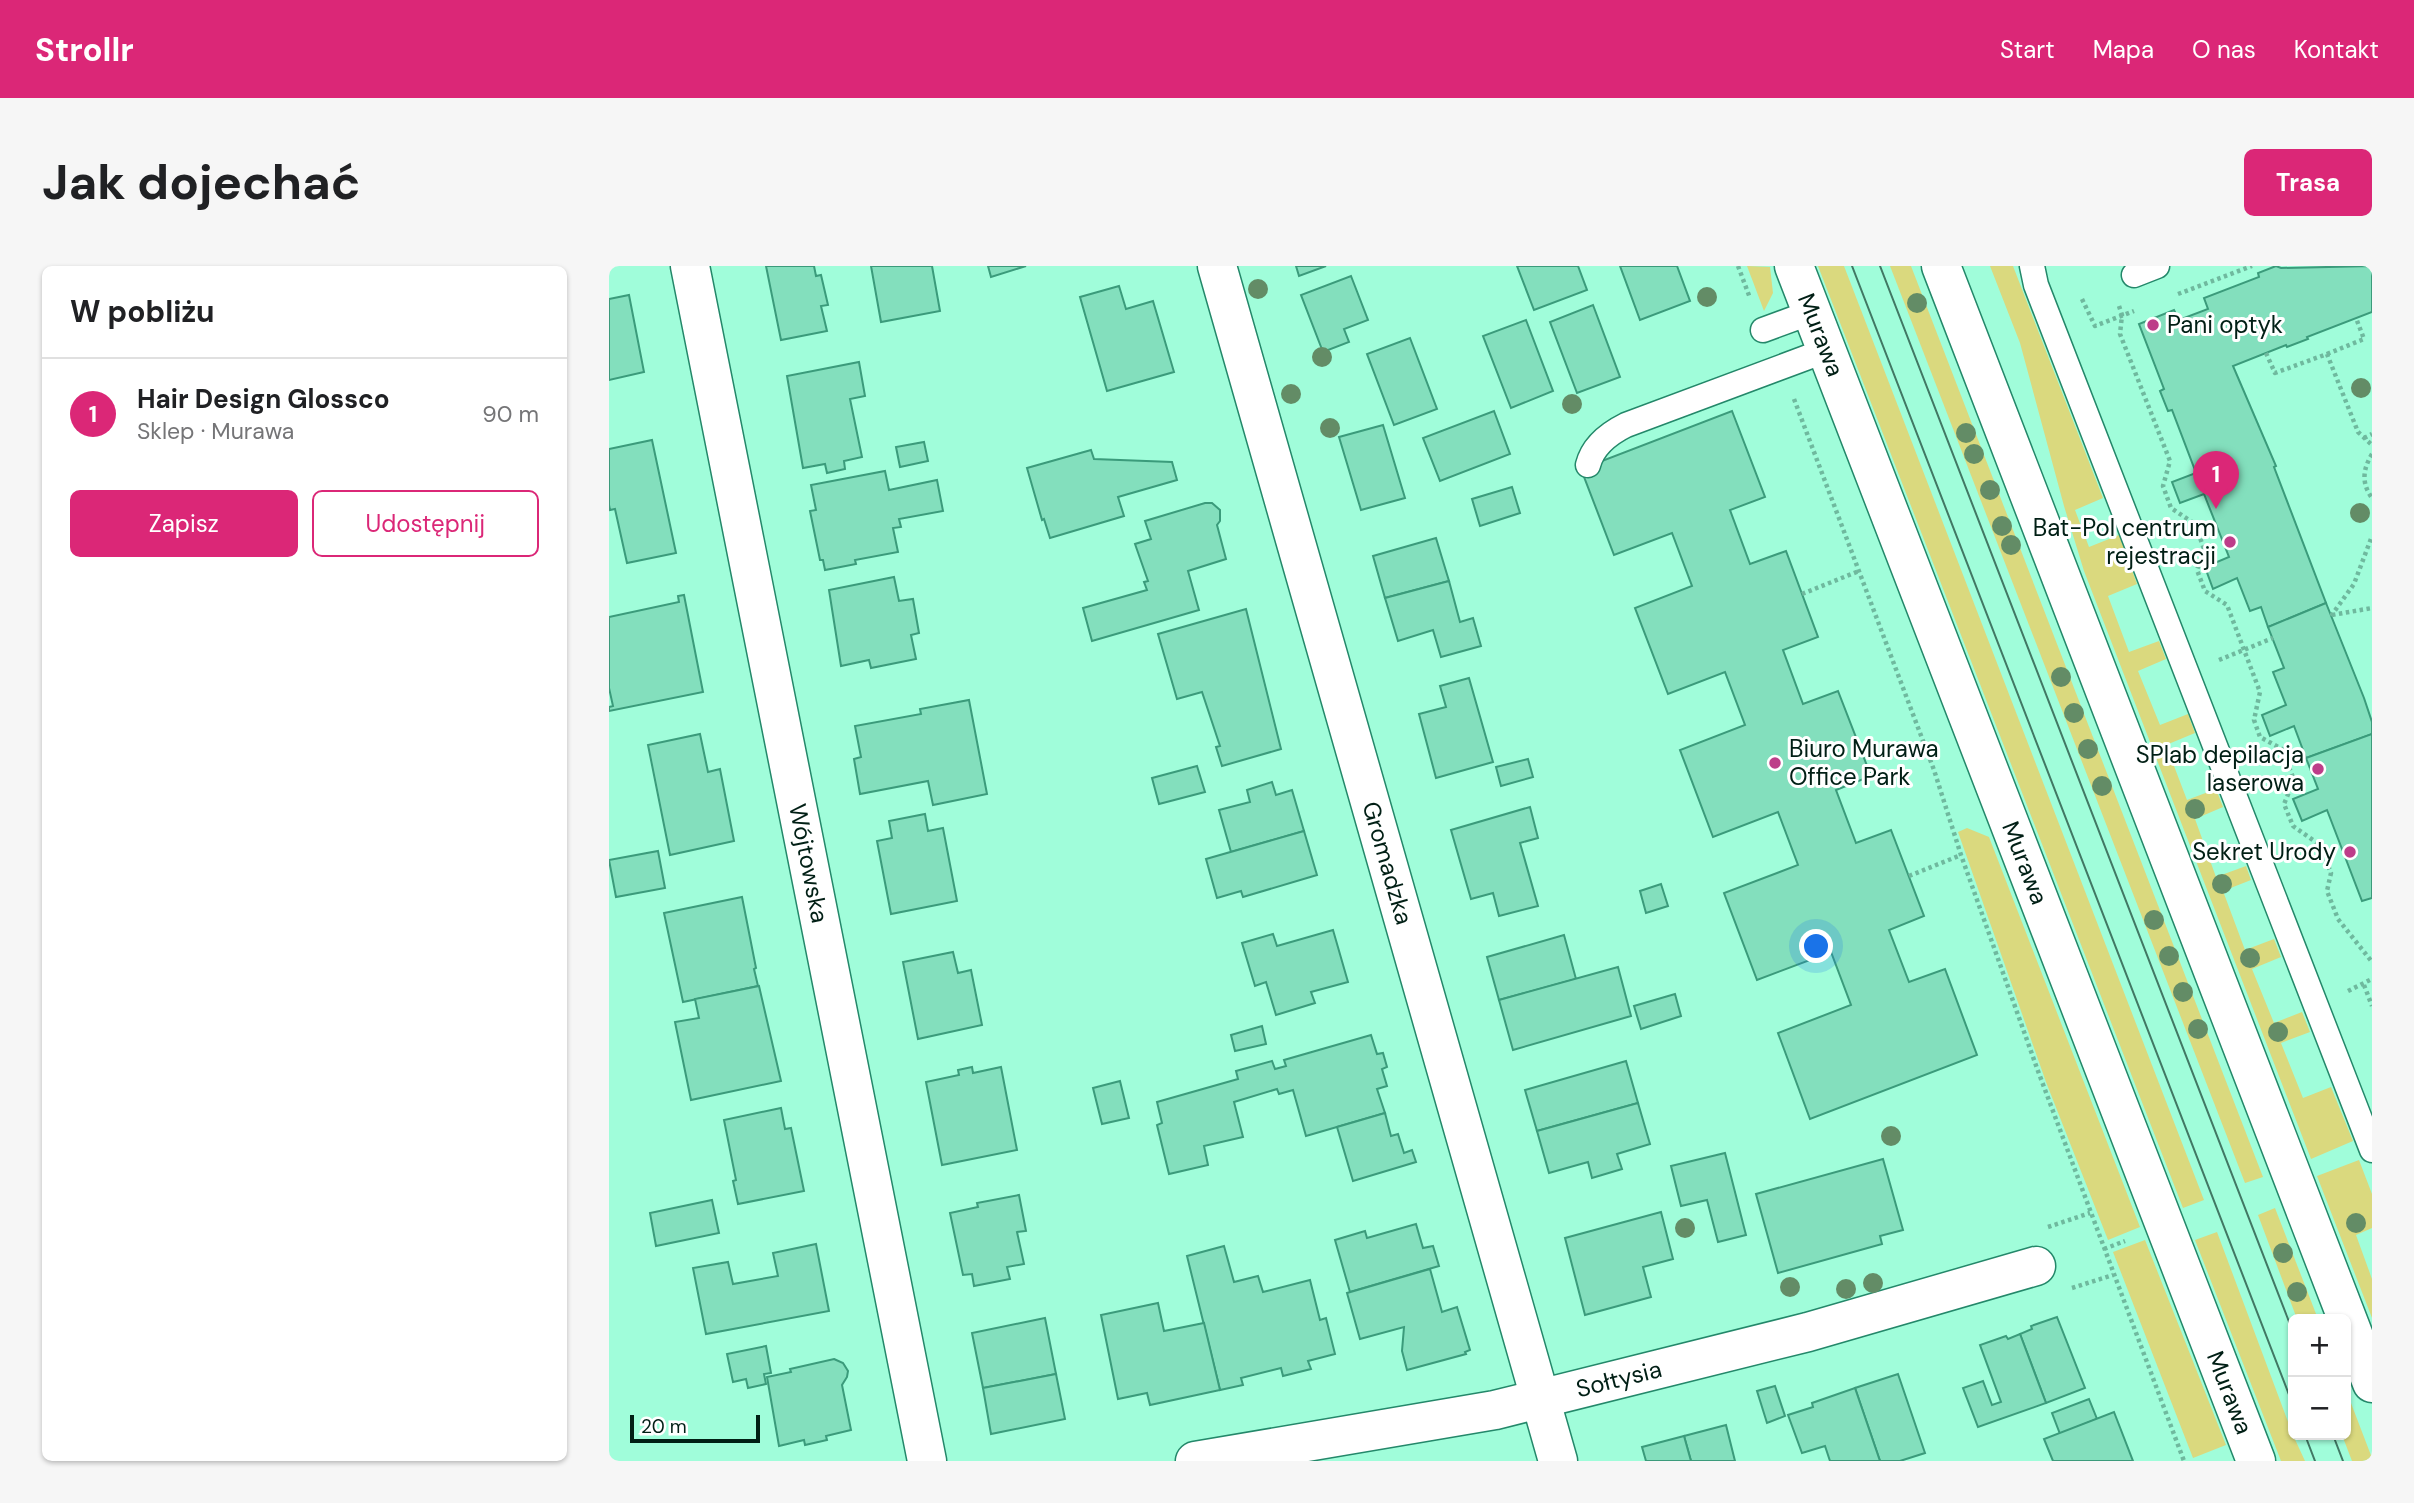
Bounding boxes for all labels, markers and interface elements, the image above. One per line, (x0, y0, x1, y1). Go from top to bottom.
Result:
text: Strollr (35, 28, 134, 71)
text: Start (2000, 34, 2055, 65)
text: Mapa (2093, 34, 2154, 65)
text: O nas (2192, 34, 2256, 65)
text: Kontakt (2294, 34, 2379, 65)
button: Trasa (2244, 149, 2372, 216)
text: Jak dojechać (42, 150, 360, 214)
street label: Murawa (1791, 289, 1851, 381)
text: W pobliżu (70, 292, 215, 331)
place label: Pani optyk (2167, 309, 2283, 340)
marker: Pani optyk (2145, 317, 2161, 333)
text: Hair Design Glossco (137, 382, 390, 416)
text: 1 (89, 399, 97, 429)
text: 90 m (482, 399, 539, 429)
text: Sklep · Murawa (137, 416, 294, 446)
pin: 1 (2193, 451, 2239, 509)
button: Zapisz (70, 490, 298, 557)
button: Udostępnij (312, 490, 539, 557)
place label: Bat-Pol centrum rejestracji (2033, 512, 2216, 571)
marker: Bat-Pol centrum rejestracji (2222, 534, 2238, 550)
place label: Biuro Murawa Office Park (1789, 733, 1939, 792)
place label: SPlab depilacja laserowa (2136, 739, 2304, 798)
marker: Biuro Murawa Office Park (1767, 755, 1783, 771)
marker: SPlab depilacja laserowa (2310, 761, 2326, 777)
street label: Gromadzka (1356, 798, 1420, 928)
street label: Wójtowska (782, 801, 836, 925)
street label: Murawa (1995, 817, 2055, 909)
place label: Sekret Urody (2192, 836, 2336, 867)
marker: Sekret Urody (2342, 844, 2358, 860)
your location (1799, 929, 1833, 963)
map controls (2288, 1314, 2351, 1440)
button: + (2288, 1314, 2351, 1377)
street label: Murawa (2200, 1347, 2260, 1439)
street label: Sołtysia (1573, 1353, 1665, 1404)
button: − (2288, 1377, 2351, 1440)
scale bar (630, 1412, 759, 1444)
text: 20 m (641, 1414, 687, 1439)

